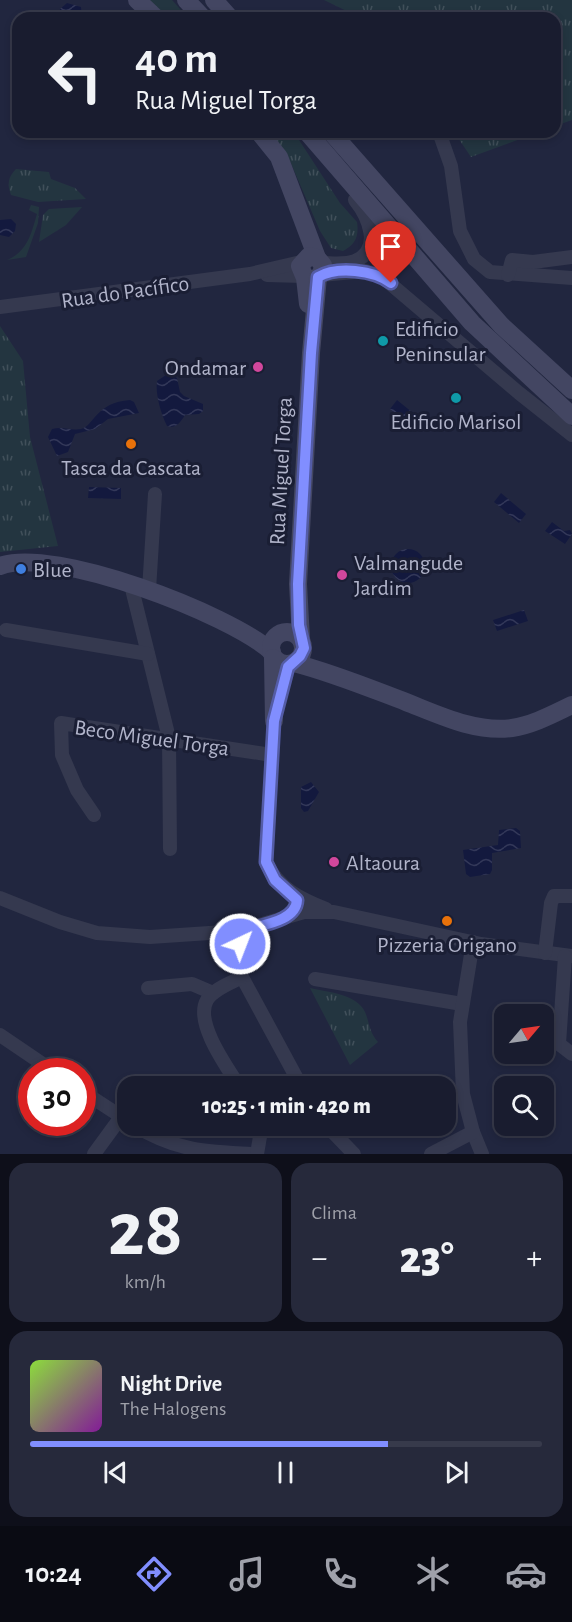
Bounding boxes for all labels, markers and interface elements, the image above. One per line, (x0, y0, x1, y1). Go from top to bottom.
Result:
icon: left (36, 36, 114, 114)
text: 40 m (135, 38, 218, 80)
text: Rua Miguel Torga (135, 87, 317, 114)
pin (365, 221, 416, 283)
icon: arrive (374, 230, 407, 263)
street label: Rua do Pacífico (60, 272, 190, 312)
place label: Edificio Peninsular (395, 318, 486, 365)
marker: Edificio Peninsular (376, 334, 390, 348)
place label: Ondamar (165, 357, 246, 379)
marker: Ondamar (251, 360, 265, 374)
marker: Edificio Marisol (449, 391, 463, 405)
street label: Rua Miguel Torga (266, 396, 296, 546)
place label: Edificio Marisol (390, 411, 522, 433)
marker: Tasca da Cascata (124, 437, 138, 451)
place label: Tasca da Cascata (61, 457, 201, 479)
place label: Valmangude Jardim (354, 552, 463, 599)
place label: Blue (33, 559, 72, 581)
marker: Blue (14, 562, 28, 576)
marker: Valmangude Jardim (335, 568, 349, 582)
street label: Beco Miguel Torga (73, 716, 231, 760)
place label: Altaoura (346, 852, 420, 874)
marker: Altaoura (327, 855, 341, 869)
position arrow (208, 912, 272, 976)
marker: Pizzeria Origano (440, 914, 454, 928)
place label: Pizzeria Origano (377, 934, 517, 956)
north arrow (494, 1004, 554, 1064)
map controls (494, 1004, 554, 1136)
speed limit sign: 30 (18, 1058, 96, 1136)
button: search (494, 1076, 554, 1136)
text: 10:25 · 1 min · 420 m (202, 1095, 371, 1117)
text: 28 (108, 1192, 183, 1270)
text: Clima (312, 1203, 357, 1223)
text: 23° (400, 1236, 454, 1281)
text: − (312, 1242, 327, 1275)
text: + (526, 1242, 542, 1275)
text: km/h (125, 1272, 166, 1292)
text: Night Drive (120, 1373, 222, 1395)
text: The Halogens (120, 1399, 226, 1419)
icon: previous (99, 1456, 132, 1489)
icon: pause (269, 1456, 302, 1489)
icon: next (440, 1456, 473, 1489)
icon: directions (133, 1553, 175, 1595)
icon: music (226, 1553, 268, 1595)
icon: phone (319, 1553, 361, 1595)
icon: climate (412, 1553, 454, 1595)
icon: car (505, 1553, 547, 1595)
text: 10:24 (25, 1560, 82, 1587)

